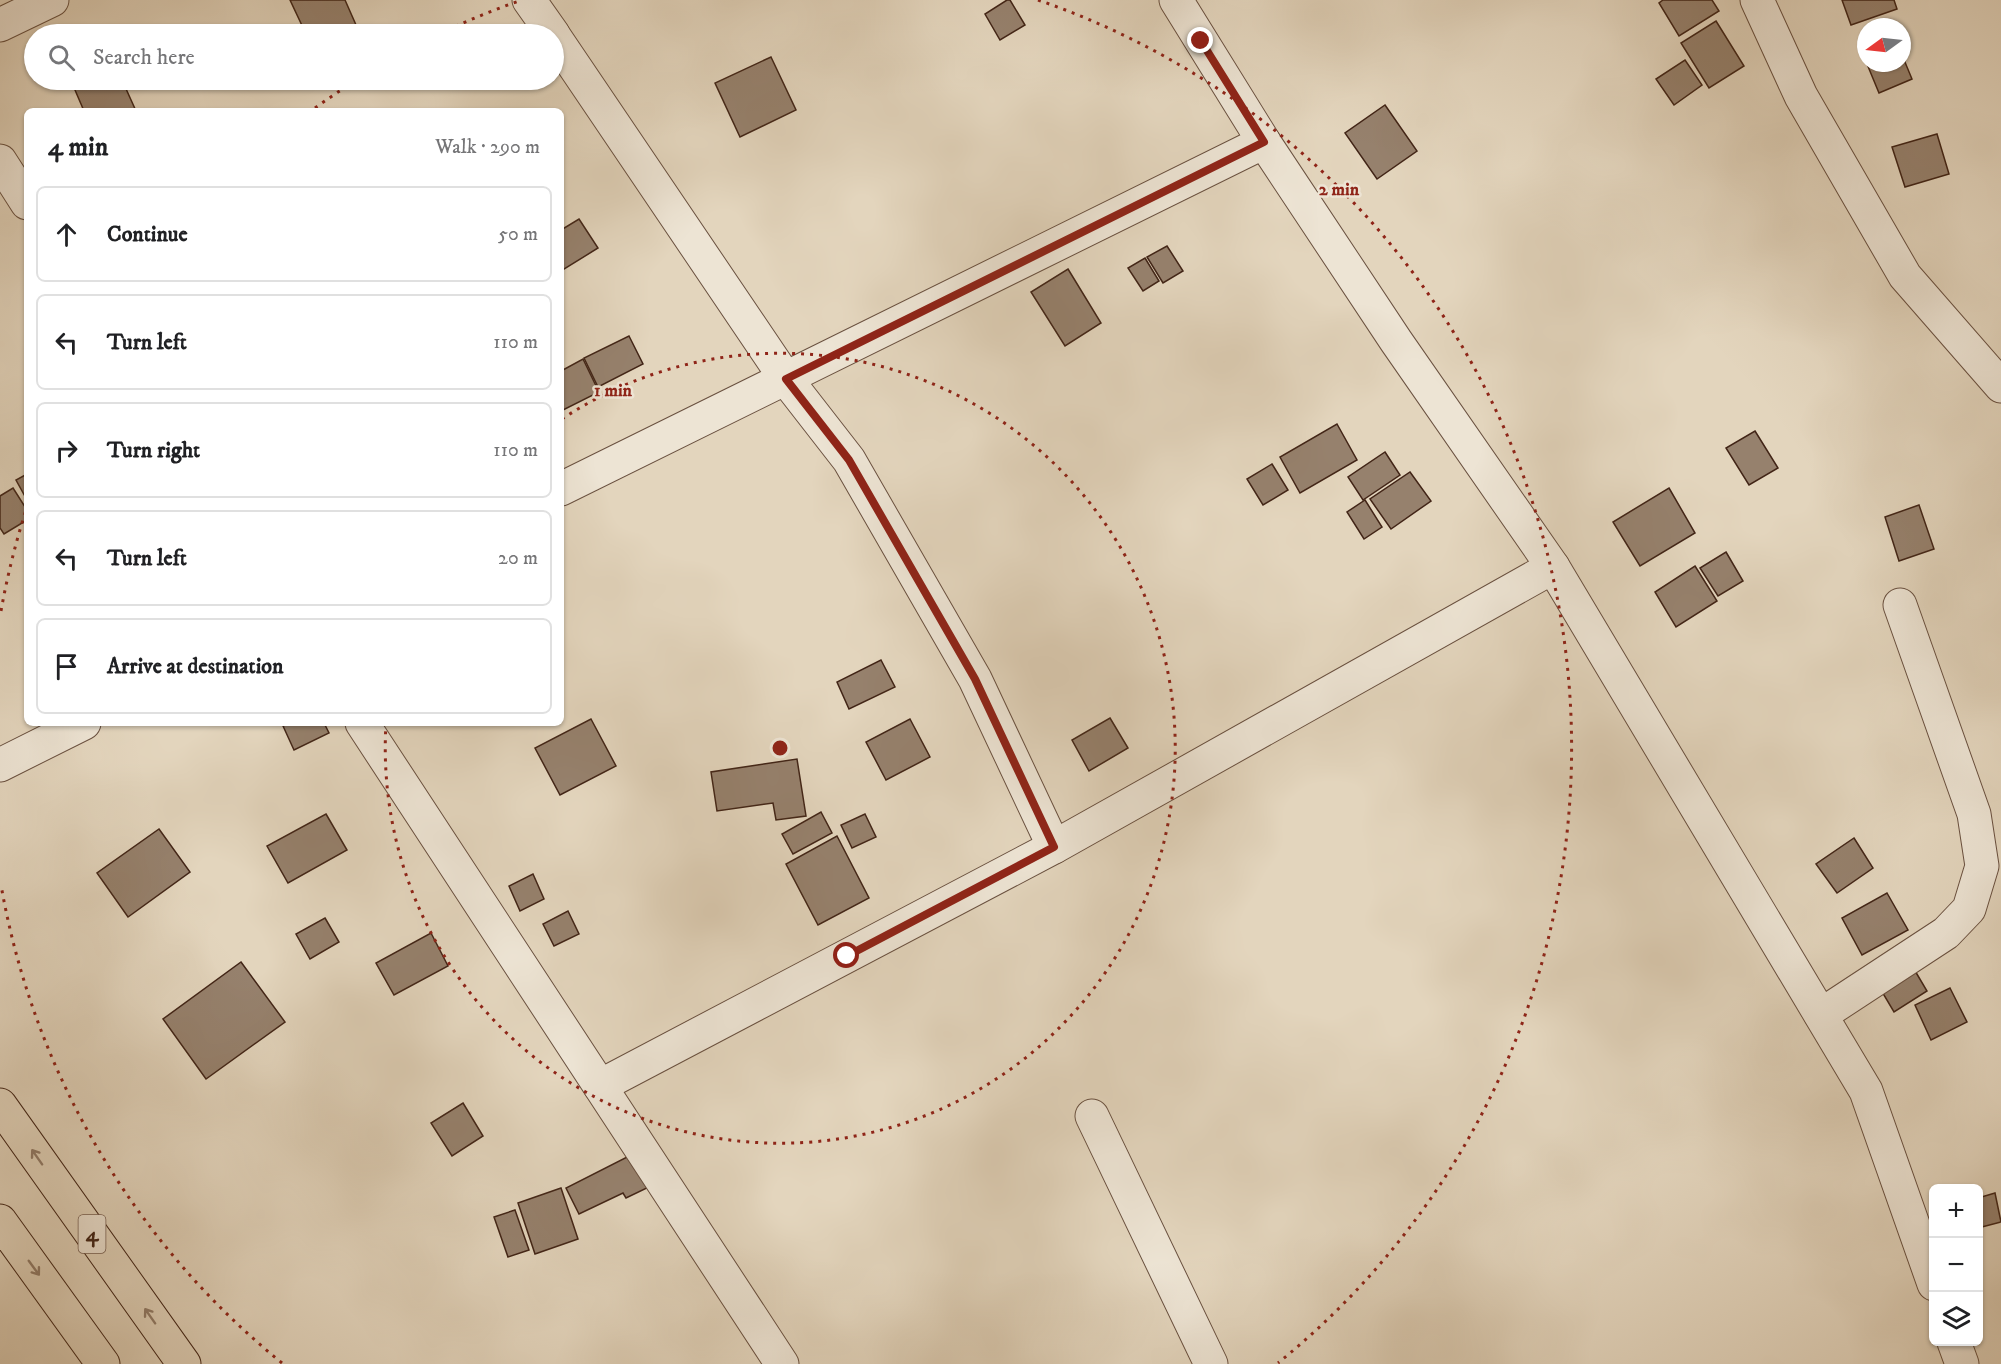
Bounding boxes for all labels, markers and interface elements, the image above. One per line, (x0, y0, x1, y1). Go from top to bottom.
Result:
north arrow (1857, 18, 1911, 72)
search box (24, 24, 564, 90)
route end (1187, 27, 1213, 53)
icon: search (45, 41, 78, 74)
text: Search here (93, 44, 195, 71)
text: 4 min (48, 131, 108, 164)
text: Walk · 290 m (435, 135, 540, 160)
text: 2 min (1319, 179, 1360, 201)
icon: ahead (50, 218, 83, 251)
text: Continue (107, 221, 188, 248)
text: 50 m (498, 222, 538, 247)
icon: left (50, 326, 83, 359)
text: Turn left (107, 329, 187, 356)
text: 110 m (493, 330, 538, 355)
text: 1 min (594, 380, 633, 402)
icon: right (50, 434, 83, 467)
text: Turn right (107, 437, 200, 464)
text: 110 m (493, 438, 538, 463)
icon: left (50, 542, 83, 575)
text: Turn left (107, 545, 187, 572)
text: 20 m (498, 546, 538, 571)
icon: arrive (50, 650, 83, 683)
text: Arrive at destination (107, 653, 284, 680)
centre of rings (770, 738, 790, 758)
route start (833, 942, 859, 968)
one-way arrow (31, 1150, 43, 1166)
map controls (1929, 1184, 1983, 1346)
button: + (1929, 1184, 1983, 1238)
road number: 4 (78, 1215, 106, 1253)
button: − (1929, 1238, 1983, 1292)
one-way arrow (28, 1260, 40, 1276)
button: layers (1929, 1292, 1983, 1346)
one-way arrow (144, 1309, 156, 1325)

